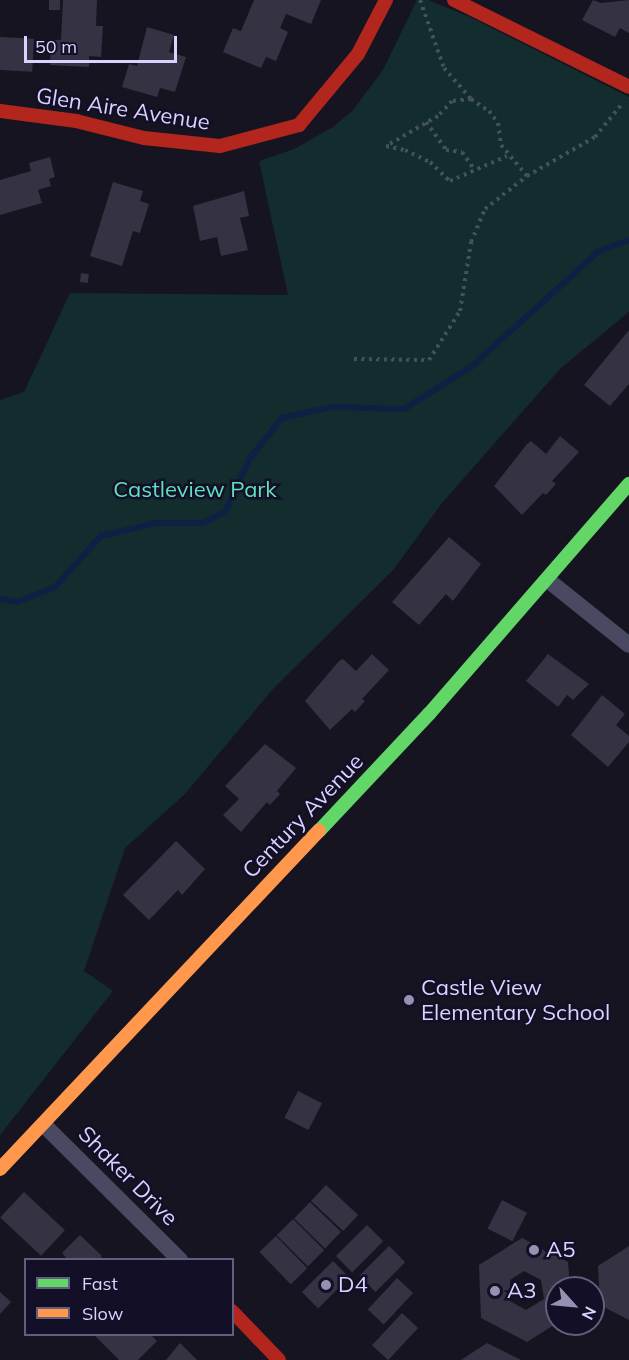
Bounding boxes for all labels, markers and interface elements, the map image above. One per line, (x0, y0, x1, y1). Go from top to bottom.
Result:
scale bar (27, 24, 180, 62)
text: 50 m (35, 35, 77, 58)
street label: Glen Aire Avenue (34, 82, 212, 136)
park label: Castleview Park (113, 477, 277, 503)
street label: Century Avenue (237, 748, 369, 884)
place label: Castle View Elementary School (421, 974, 610, 1026)
marker: Castle View Elementary School (402, 993, 416, 1007)
street label: Shaker Drive (73, 1121, 183, 1231)
place label: A5 (546, 1237, 575, 1263)
marker: A5 (527, 1243, 541, 1257)
legend (24, 1258, 234, 1336)
text: Fast (82, 1272, 118, 1295)
place label: D4 (338, 1272, 368, 1298)
north arrow (545, 1276, 605, 1336)
marker: D4 (319, 1278, 333, 1292)
place label: A3 (507, 1278, 536, 1304)
marker: A3 (488, 1284, 502, 1298)
text: Slow (82, 1302, 123, 1325)
text: N (578, 1303, 601, 1323)

